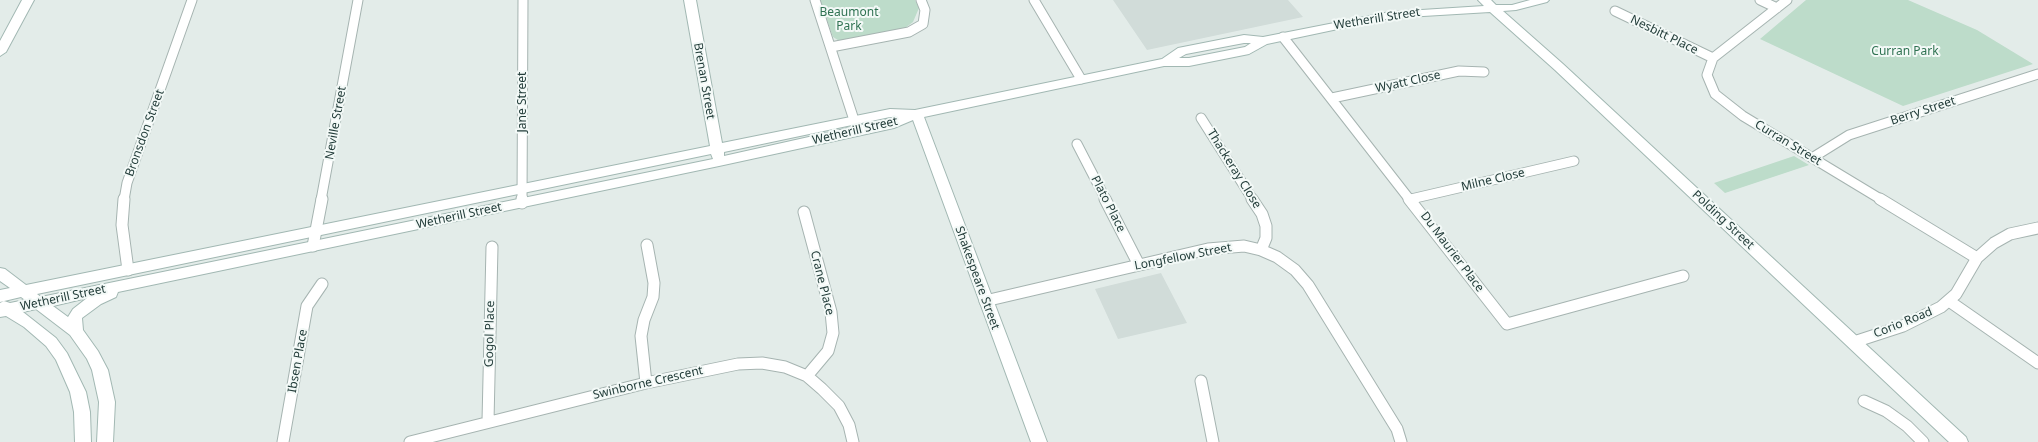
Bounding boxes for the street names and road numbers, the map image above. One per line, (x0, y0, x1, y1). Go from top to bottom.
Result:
street label: Wetherill Street (1333, 5, 1421, 33)
street label: Nesbitt Place (1628, 12, 1700, 58)
street label: Brenan Street (690, 42, 718, 120)
street label: Wyatt Close (1374, 68, 1442, 96)
street label: Jane Street (516, 72, 530, 132)
street label: Neville Street (322, 85, 350, 161)
street label: Bronsdon Street (123, 87, 167, 179)
street label: Berry Street (1889, 94, 1957, 128)
street label: Wetherill Street (811, 114, 899, 148)
street label: Curran Street (1752, 117, 1824, 169)
street label: Thackeray Close (1204, 127, 1264, 211)
street label: Milne Close (1460, 166, 1526, 194)
street label: Plato Place (1088, 173, 1128, 235)
street label: Polding Street (1689, 188, 1757, 252)
street label: Wetherill Street (415, 200, 503, 232)
street label: Du Maurier Place (1417, 209, 1487, 295)
street label: Shakespeare Street (952, 224, 1002, 332)
street label: Longfellow Street (1133, 241, 1233, 273)
street label: Crane Place (807, 249, 837, 317)
street label: Wetherill Street (19, 282, 107, 314)
street label: Gogol Place (482, 301, 498, 367)
street label: Corio Road (1872, 305, 1934, 341)
street label: Ibsen Place (285, 328, 311, 394)
street label: Swinborne Crescent (592, 363, 704, 403)

